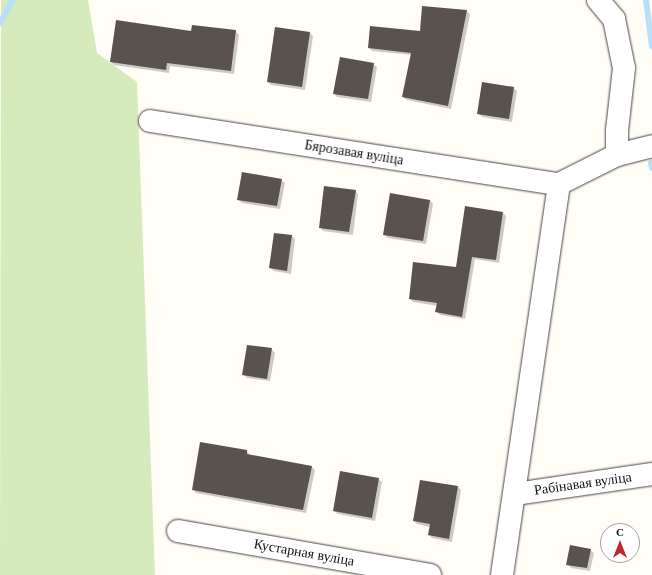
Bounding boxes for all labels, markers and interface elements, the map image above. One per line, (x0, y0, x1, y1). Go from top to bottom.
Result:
street label: Бярозавая вуліца (303, 137, 405, 169)
street label: Рабінавая вуліца (533, 469, 633, 499)
north arrow (600, 523, 640, 563)
text: С (616, 526, 624, 538)
street label: Кустарная вуліца (252, 536, 356, 570)

